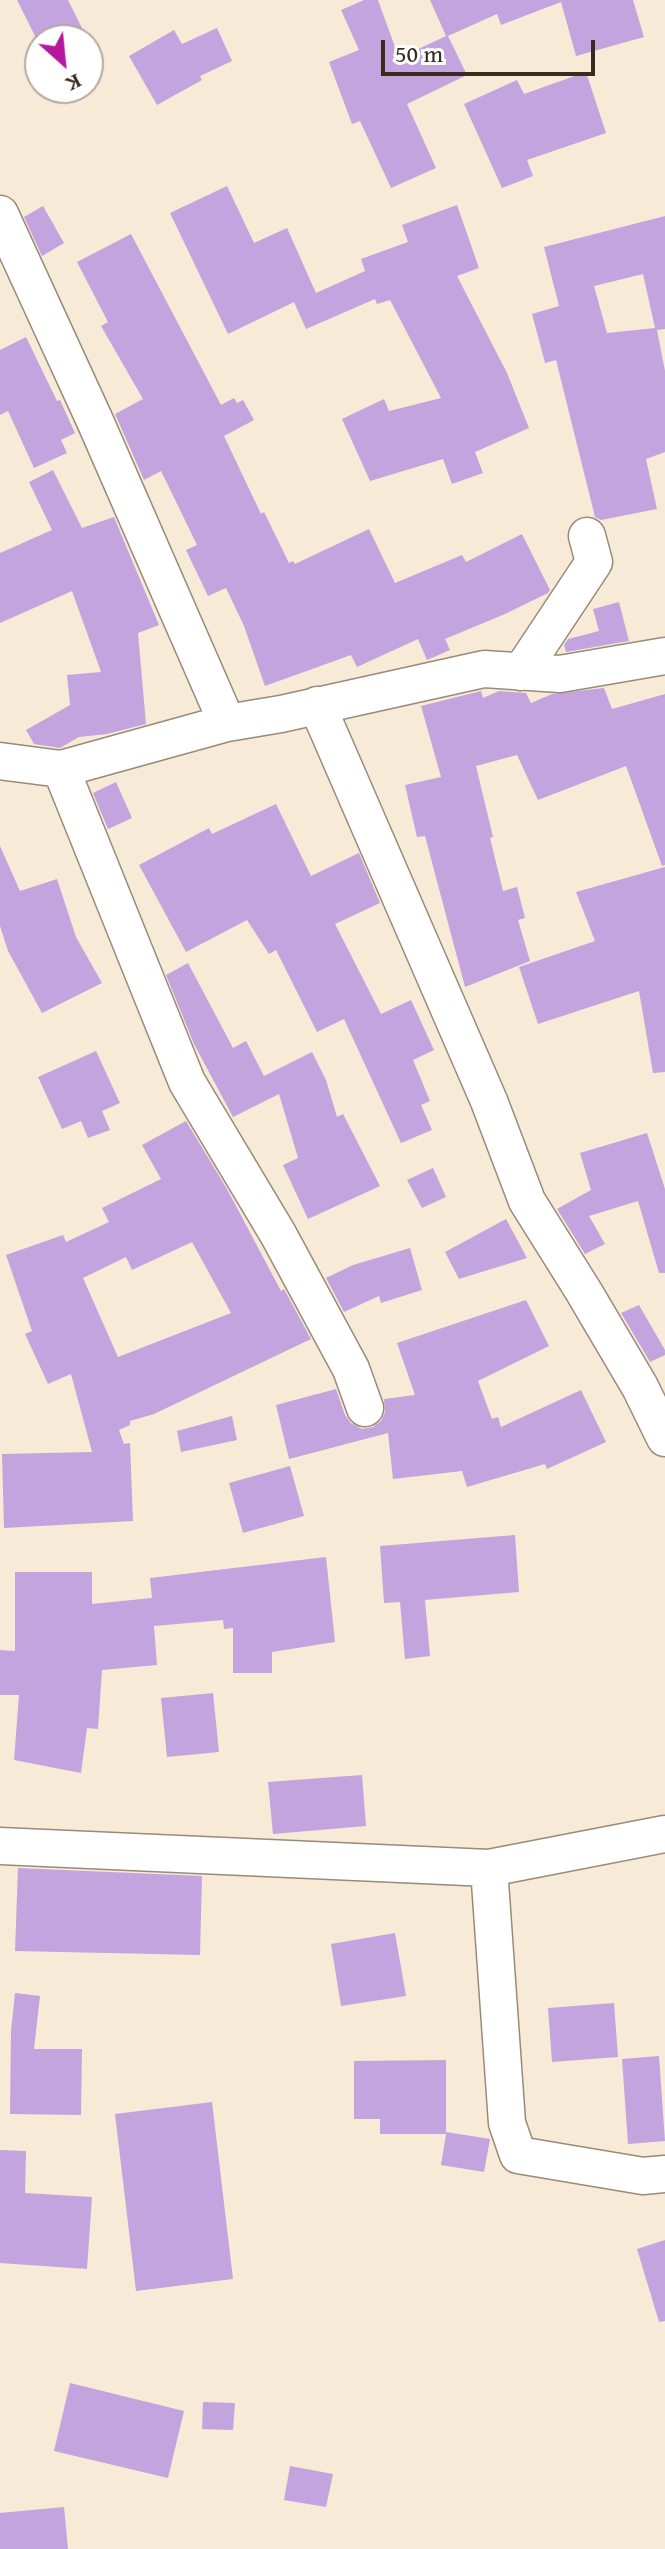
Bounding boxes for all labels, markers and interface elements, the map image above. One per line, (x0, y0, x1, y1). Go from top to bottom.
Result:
north arrow (24, 24, 104, 104)
scale bar (385, 24, 599, 74)
text: 50 m (395, 36, 443, 71)
text: K (61, 66, 87, 101)

